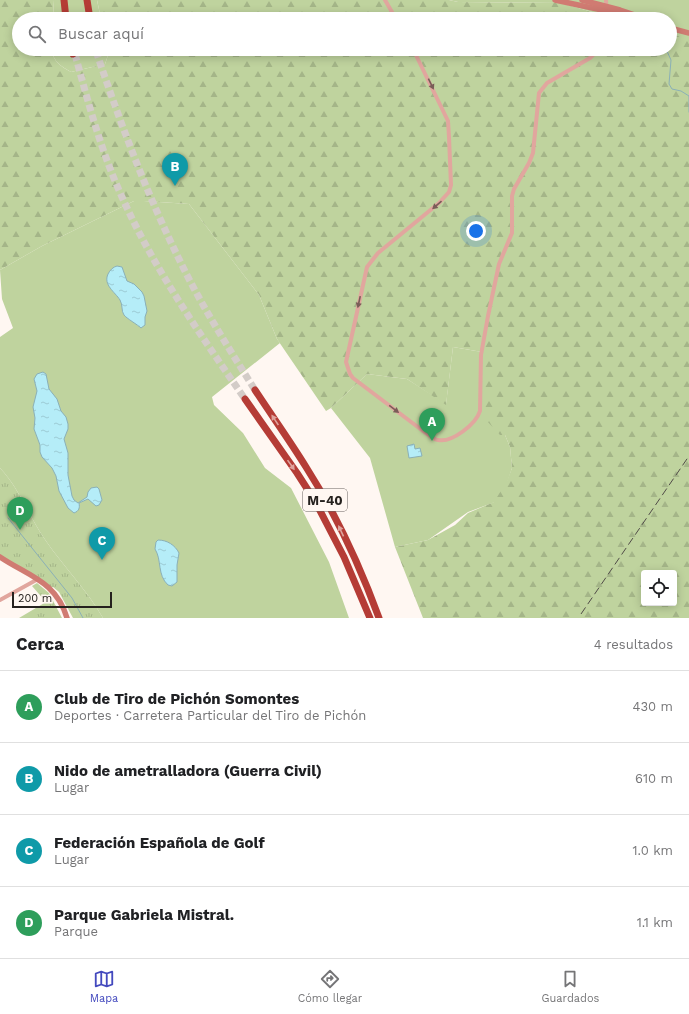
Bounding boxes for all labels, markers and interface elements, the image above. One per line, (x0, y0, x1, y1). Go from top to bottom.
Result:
search box (12, 12, 677, 56)
icon: search (26, 23, 48, 45)
text: Buscar aquí (58, 25, 144, 43)
one-way arrow (428, 78, 434, 89)
pin: B (162, 153, 188, 186)
one-way arrow (432, 200, 442, 209)
your location (466, 221, 486, 241)
one-way arrow (355, 296, 361, 308)
one-way arrow (388, 405, 399, 413)
pin: A (419, 408, 445, 441)
one-way arrow (271, 414, 279, 425)
one-way arrow (287, 460, 295, 470)
road number: M-40 (303, 489, 347, 511)
pin: D (7, 497, 33, 530)
one-way arrow (338, 525, 344, 537)
pin: C (89, 527, 115, 560)
map controls (641, 570, 677, 606)
button: locate (641, 570, 677, 606)
scale bar (12, 590, 112, 609)
text: 200 m (18, 592, 52, 605)
text: Cerca (16, 634, 64, 654)
text: 4 resultados (594, 637, 673, 652)
text: Club de Tiro de Pichón Somontes (54, 690, 299, 708)
text: A (25, 699, 33, 714)
text: 430 m (633, 699, 673, 714)
text: Deportes · Carretera Particular del Tiro de Pichón (54, 708, 366, 723)
text: Nido de ametralladora (Guerra Civil) (54, 762, 322, 780)
text: B (25, 771, 33, 786)
text: 610 m (635, 771, 673, 786)
text: Lugar (54, 780, 89, 795)
text: Federación Española de Golf (54, 834, 265, 852)
text: C (25, 843, 33, 858)
text: 1.0 km (633, 843, 673, 858)
text: Lugar (54, 852, 89, 867)
text: Parque Gabriela Mistral. (54, 906, 234, 924)
text: D (24, 915, 34, 930)
text: 1.1 km (637, 915, 673, 930)
text: Parque (54, 924, 98, 939)
tab: Mapa (90, 968, 118, 1005)
tab: Cómo llegar (298, 968, 362, 1005)
tab: Guardados (542, 968, 599, 1005)

